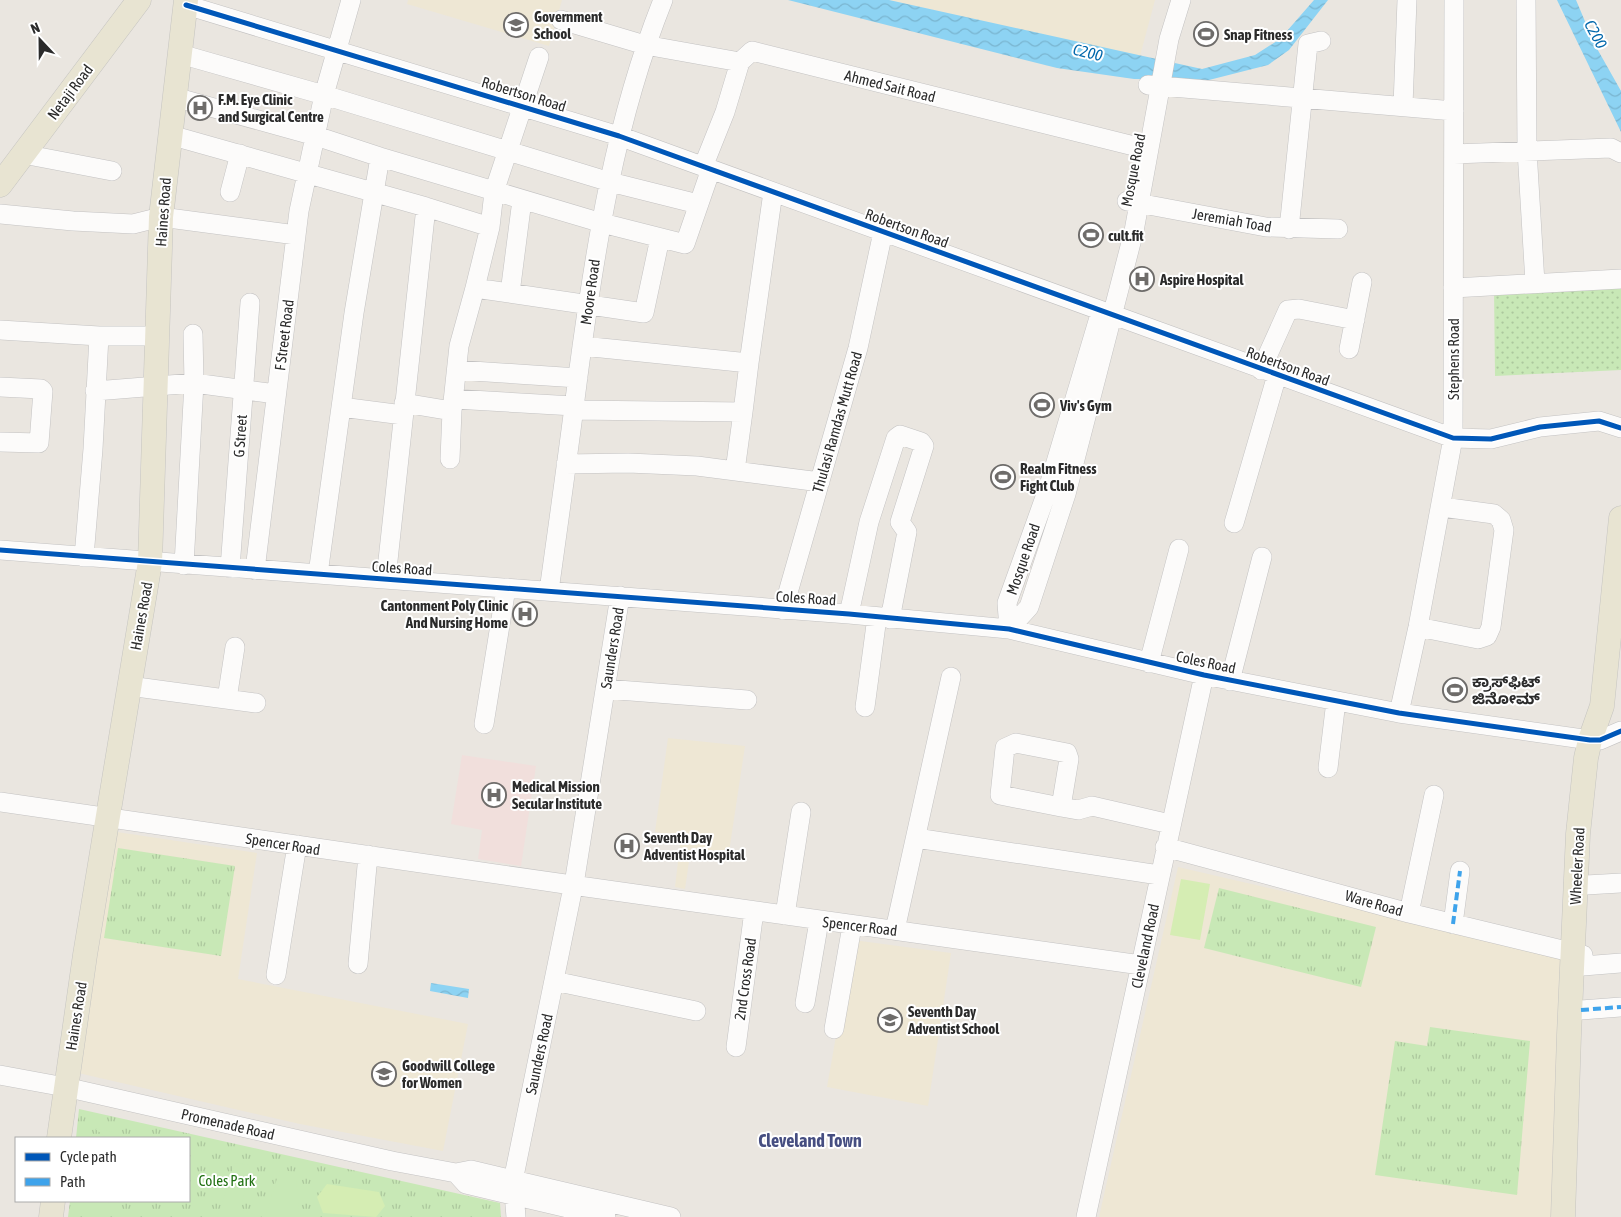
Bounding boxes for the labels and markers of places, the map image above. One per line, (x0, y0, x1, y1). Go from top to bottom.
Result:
place label: Government School (534, 8, 603, 42)
school or university icon: Government School (503, 12, 529, 38)
sports icon: Snap Fitness (1193, 21, 1219, 47)
place label: Snap Fitness (1224, 26, 1293, 43)
place label: F.M. Eye Clinic and Surgical Centre (218, 91, 324, 125)
hospital icon: F.M. Eye Clinic and Surgical Centre (187, 95, 213, 121)
sports icon: cult.fit (1078, 222, 1104, 248)
place label: cult.fit (1108, 227, 1144, 244)
hospital icon: Aspire Hospital (1129, 266, 1155, 292)
place label: Aspire Hospital (1159, 271, 1244, 288)
sports icon: Viv's Gym (1029, 392, 1055, 418)
place label: Viv's Gym (1059, 397, 1112, 414)
place label: Realm Fitness Fight Club (1020, 460, 1097, 494)
sports icon: Realm Fitness Fight Club (990, 464, 1016, 490)
place label: Cantonment Poly Clinic And Nursing Home (380, 597, 508, 631)
hospital icon: Cantonment Poly Clinic And Nursing Home (512, 601, 538, 627)
place label: ಕ್ರಾಸ್‌ಫಿಟ್ ಜಿನೋಮ್ (1472, 673, 1541, 707)
sports icon: ಕ್ರಾಸ್‌ಫಿಟ್ ಜಿನೋಮ್ (1442, 677, 1468, 703)
place label: Medical Mission Secular Institute (512, 778, 602, 812)
hospital icon: Medical Mission Secular Institute (481, 782, 507, 808)
place label: Seventh Day Adventist Hospital (643, 829, 746, 863)
hospital icon: Seventh Day Adventist Hospital (614, 833, 640, 859)
place label: Seventh Day Adventist School (907, 1003, 1000, 1037)
school or university icon: Seventh Day Adventist School (877, 1007, 903, 1033)
place label: Goodwill College for Women (401, 1057, 495, 1091)
school or university icon: Goodwill College for Women (371, 1061, 397, 1087)

